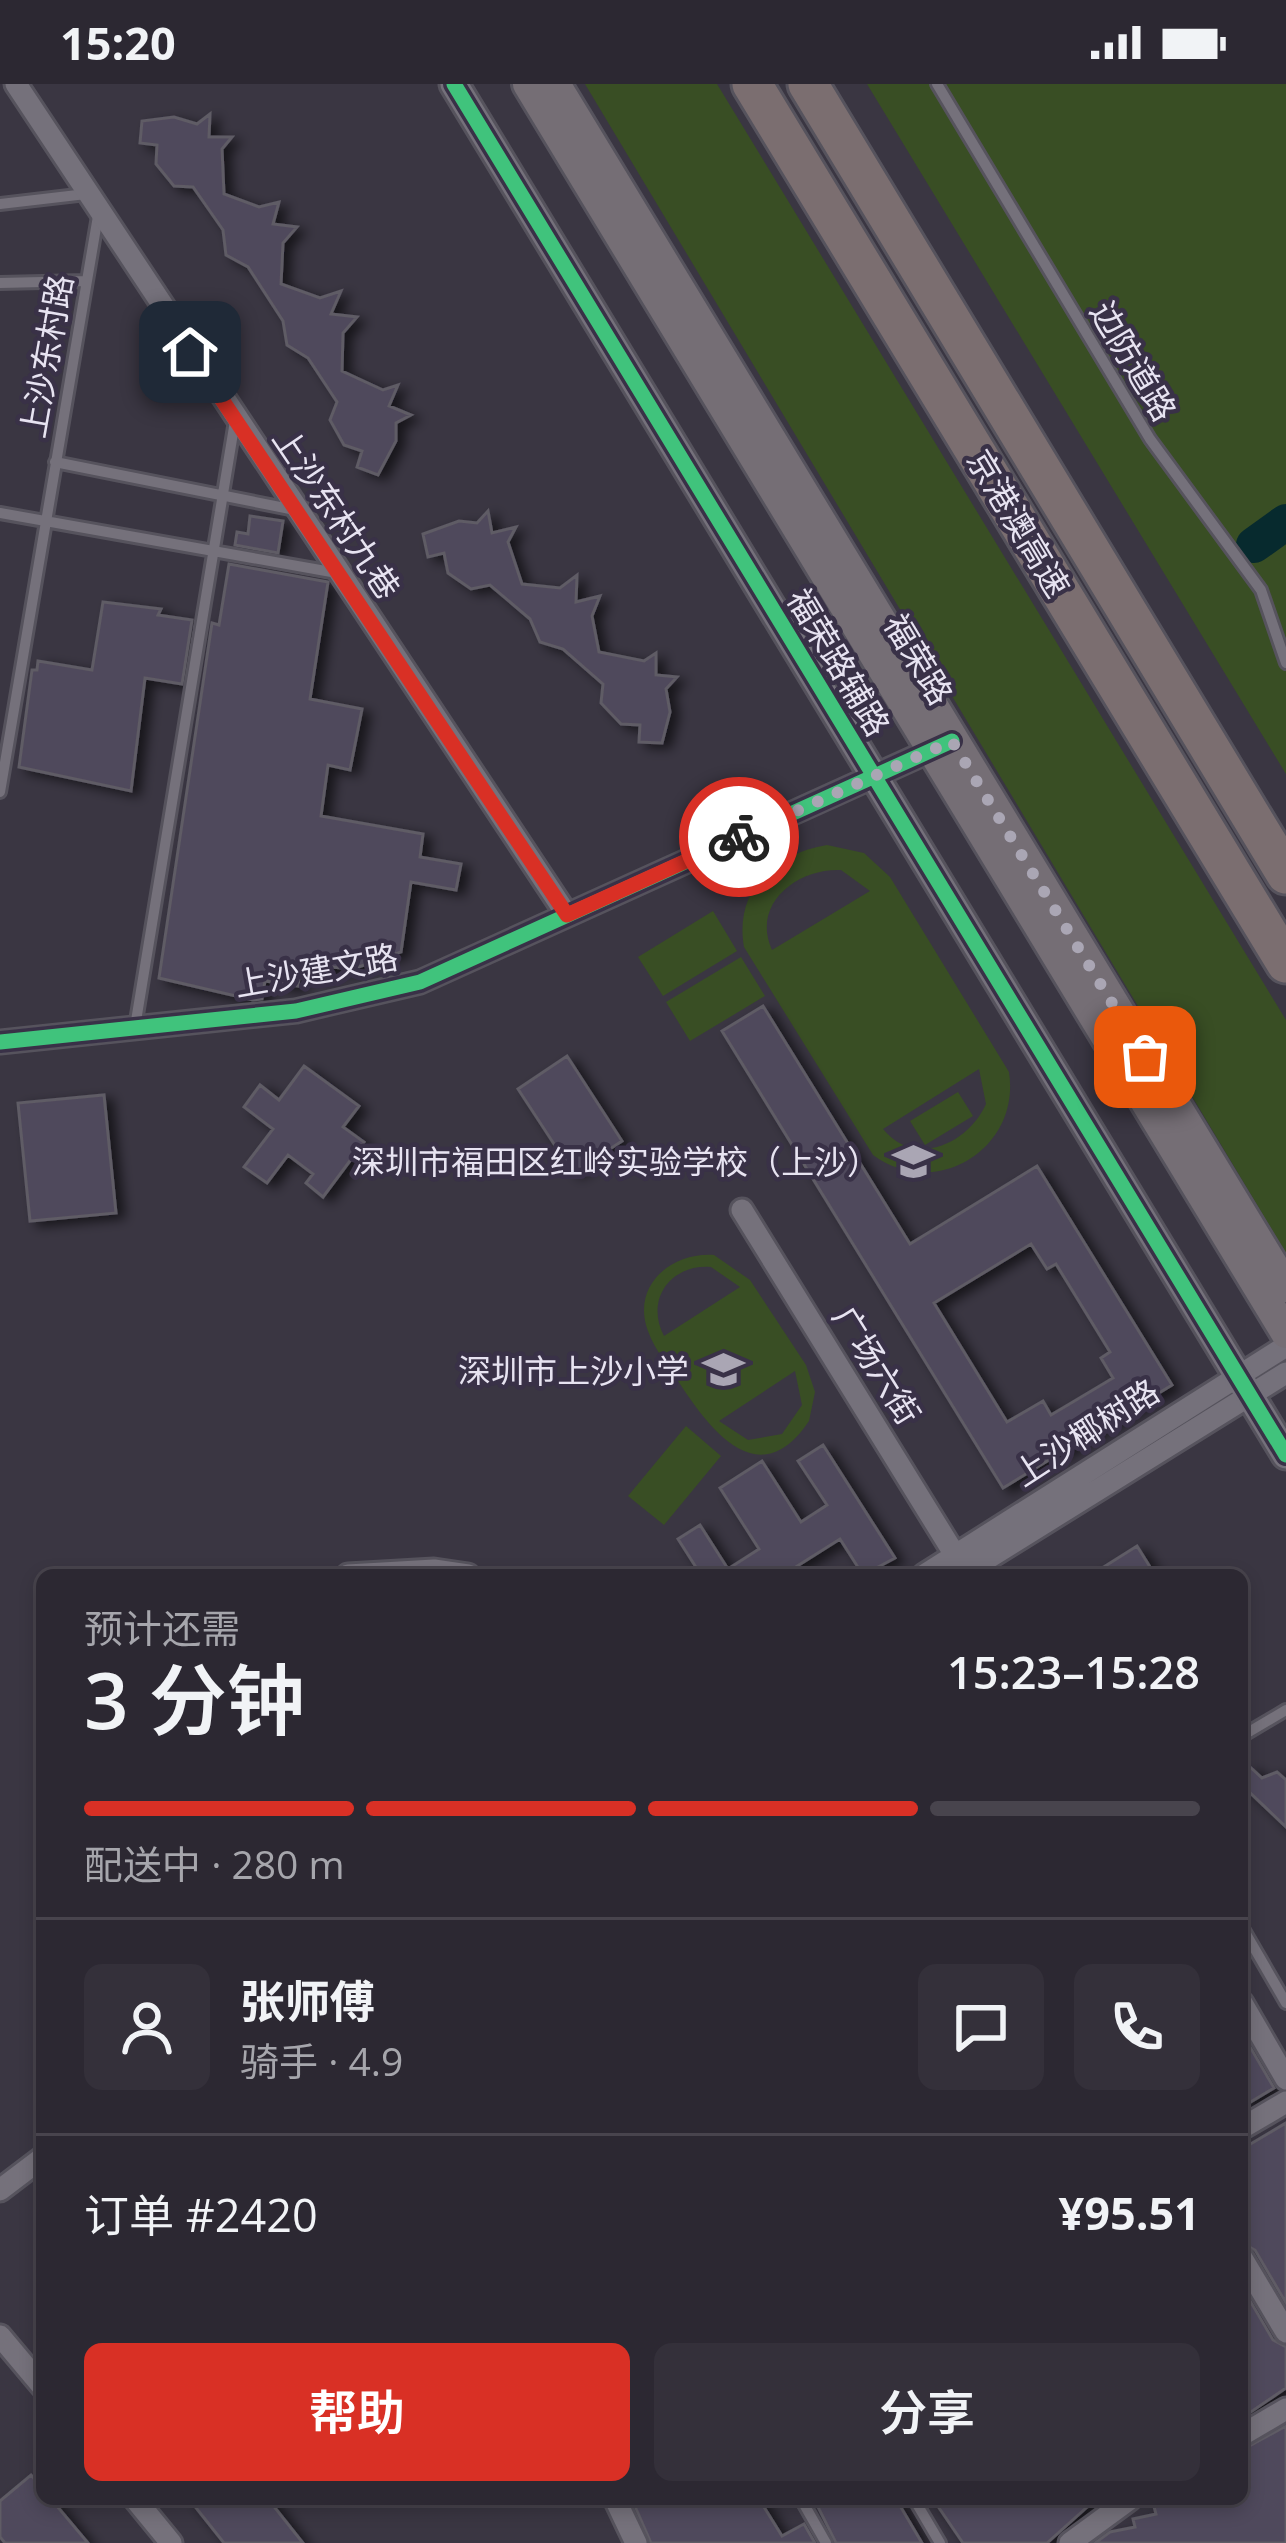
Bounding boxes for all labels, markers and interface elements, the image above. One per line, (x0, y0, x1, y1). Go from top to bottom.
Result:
text: 15:20 (60, 12, 176, 73)
street label: 上沙东村路 (10, 271, 82, 441)
street label: 边防道路 (1081, 293, 1187, 429)
pin (139, 301, 241, 403)
icon: home (157, 319, 223, 385)
street label: 上沙东村九巷 (263, 418, 411, 608)
street label: 京港澳高速 (957, 441, 1081, 605)
street label: 福荣路辅路 (777, 580, 901, 744)
street label: 福荣路 (874, 605, 964, 713)
courier (679, 777, 799, 897)
icon: bike (706, 804, 772, 870)
street label: 上沙建文路 (231, 934, 401, 1006)
pin (1094, 1006, 1196, 1108)
icon: bag (1112, 1024, 1178, 1090)
school or university icon: 深圳市福田区红岭实验学校（上沙） (891, 1138, 937, 1184)
place label: 深圳市福田区红岭实验学校（上沙） (352, 1139, 880, 1184)
street label: 广场六街 (823, 1297, 931, 1433)
school or university icon: 深圳市上沙小学 (700, 1347, 746, 1393)
place label: 深圳市上沙小学 (458, 1348, 689, 1393)
street label: 上沙椰树路 (1005, 1368, 1167, 1496)
text: 预计还需 (84, 1601, 240, 1654)
text: 15:23–15:28 (947, 1641, 1200, 1702)
text: 3 分钟 (84, 1646, 305, 1752)
text: 配送中 · 280 m (84, 1837, 345, 1890)
button: person (84, 1964, 210, 2090)
button: chat (918, 1964, 1044, 2090)
button: phone (1074, 1964, 1200, 2090)
text: 张师傅 (240, 1970, 375, 2031)
text: 骑手 · 4.9 (240, 2034, 403, 2087)
text: ¥95.51 (1059, 2182, 1200, 2243)
text: 订单 #2420 (84, 2184, 318, 2245)
button: 帮助 (84, 2343, 630, 2481)
button: 分享 (654, 2343, 1200, 2481)

